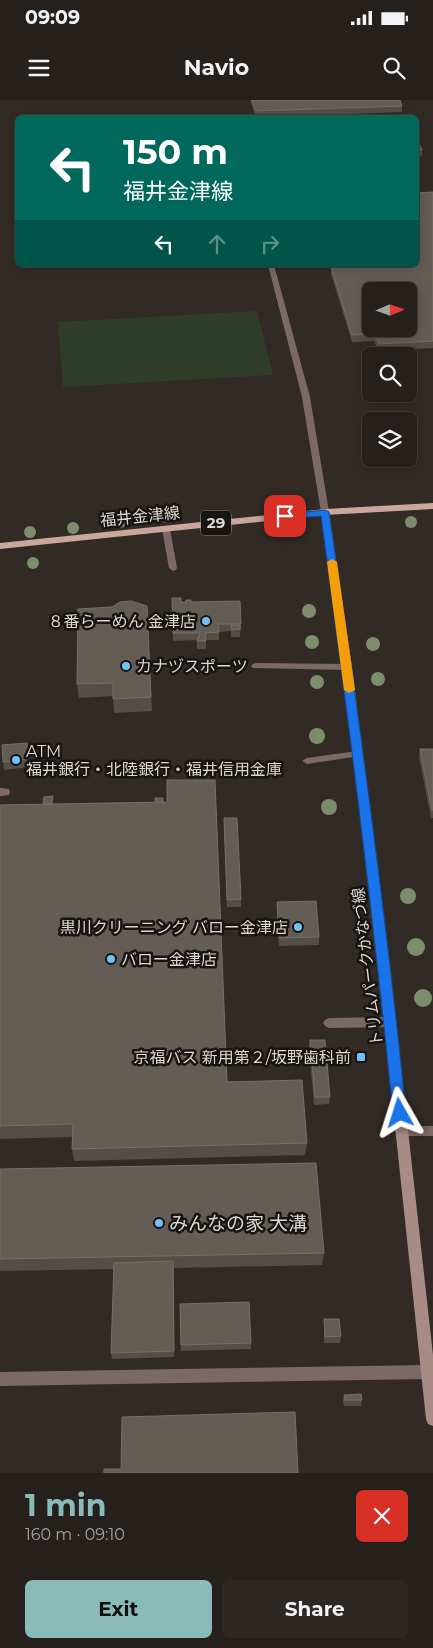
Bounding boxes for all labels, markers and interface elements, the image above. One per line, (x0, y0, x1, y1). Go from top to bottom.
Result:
text: 09:09 (25, 6, 80, 29)
icon: menu (25, 54, 53, 82)
text: Navio (184, 54, 249, 81)
icon: search (380, 54, 408, 82)
text: 150 m (123, 130, 228, 173)
icon: left (40, 135, 105, 200)
text: 福井金津線 (123, 178, 233, 205)
icon: left (150, 230, 178, 258)
icon: ahead (203, 230, 231, 258)
icon: right (256, 230, 284, 258)
north arrow (362, 282, 418, 338)
map controls (362, 282, 417, 467)
button: search (362, 347, 417, 402)
button: layers (362, 412, 417, 467)
pin (264, 495, 306, 537)
icon: arrive (271, 502, 299, 530)
street label: 福井金津線 (99, 503, 181, 530)
road number: 29 (201, 510, 231, 536)
place label: ８番らーめん 金津店 (48, 612, 196, 631)
marker: ８番らーめん 金津店 (200, 615, 212, 627)
place label: カナヅスポーツ (136, 657, 248, 676)
marker: カナヅスポーツ (120, 660, 132, 672)
place label: ATM 福井銀行・北陸銀行・福井信用金庫 (26, 742, 282, 779)
marker: ATM 福井銀行・北陸銀行・福井信用金庫 (10, 754, 22, 766)
street label: トリムパークかなづ線 (348, 886, 387, 1048)
place label: 黒川クリーニング バロー金津店 (60, 918, 288, 937)
marker: 黒川クリーニング バロー金津店 (292, 921, 304, 933)
place label: バロー金津店 (121, 950, 217, 969)
marker: バロー金津店 (105, 953, 117, 965)
place label: 京福バス 新用第２/坂野歯科前 (133, 1048, 351, 1067)
marker: 京福バス 新用第２/坂野歯科前 (355, 1051, 367, 1063)
position arrow (373, 1086, 425, 1138)
place label: みんなの家 大溝 (169, 1212, 307, 1235)
marker: みんなの家 大溝 (153, 1217, 165, 1229)
text: 1 min (25, 1487, 106, 1524)
button: close (356, 1490, 408, 1542)
text: 160 m · 09:10 (25, 1525, 125, 1544)
button: Exit (25, 1580, 212, 1638)
button: Share (222, 1580, 408, 1638)

